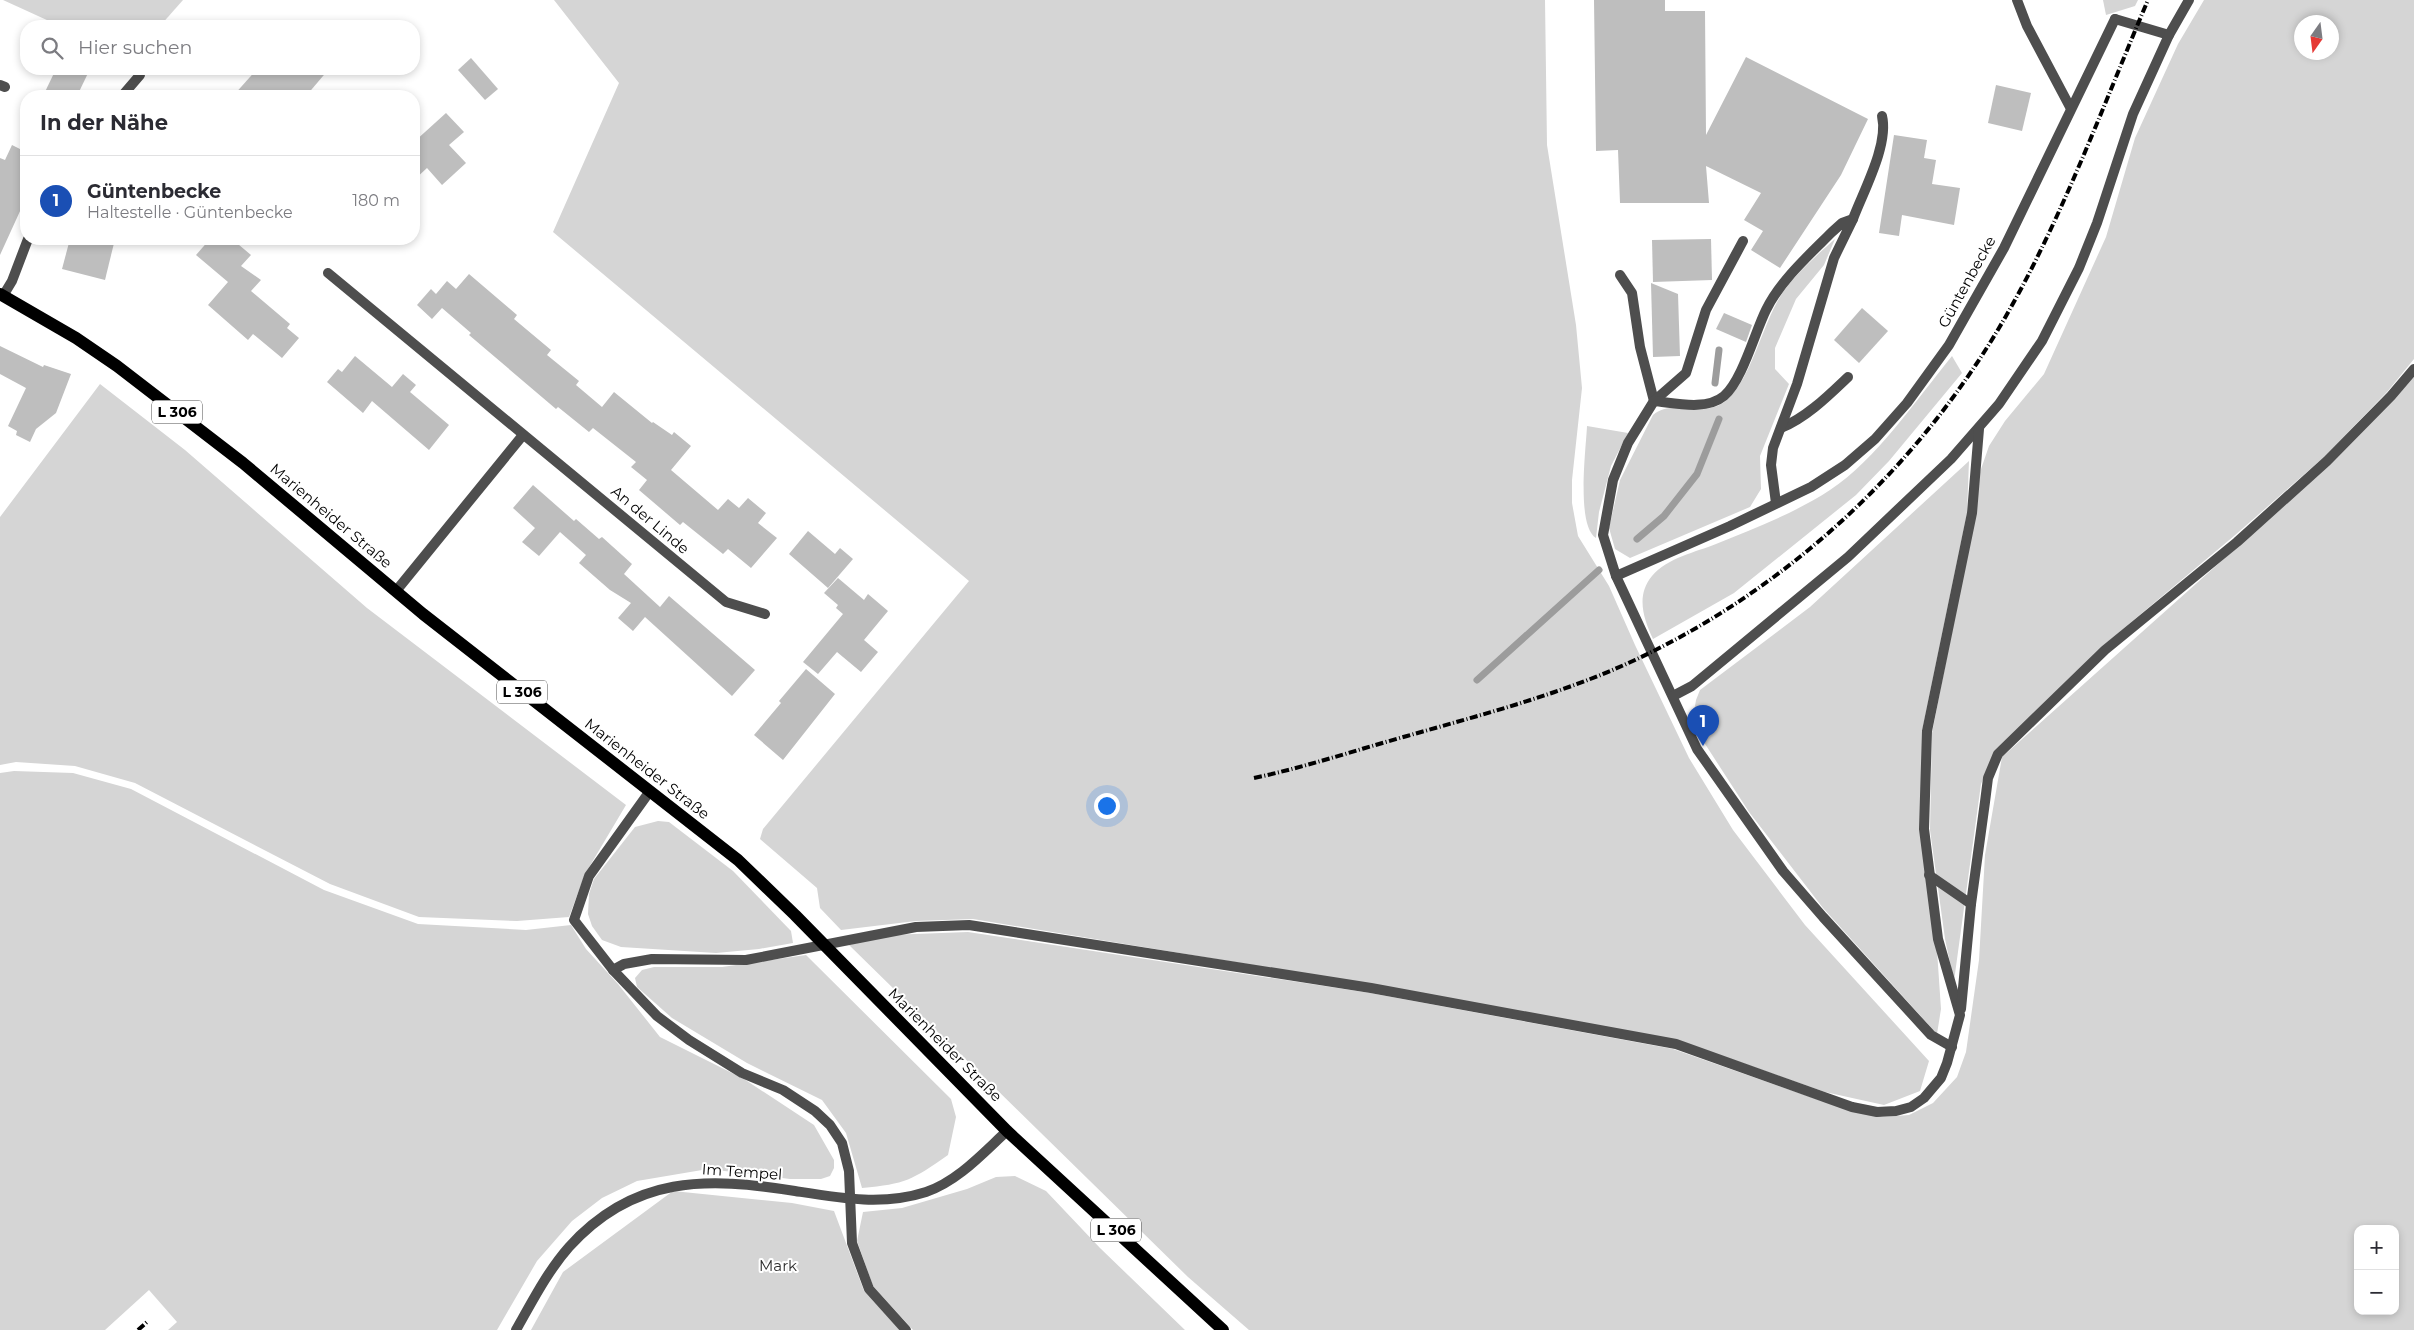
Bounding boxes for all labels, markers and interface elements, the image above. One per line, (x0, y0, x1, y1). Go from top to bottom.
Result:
north arrow (2294, 15, 2339, 60)
search box (20, 20, 420, 75)
icon: search (38, 34, 66, 62)
text: Hier suchen (78, 36, 192, 59)
text: In der Nähe (40, 110, 168, 135)
text: Güntenbecke (87, 180, 221, 203)
text: 1 (53, 191, 59, 210)
text: 180 m (352, 191, 400, 210)
text: Haltestelle · Güntenbecke (87, 203, 293, 222)
street label: Güntenbecke (1934, 232, 2000, 331)
road number: L 306 (152, 401, 202, 424)
street label: Marienheider Straße (266, 459, 396, 572)
street label: An der Linde (607, 481, 693, 558)
road number: L 306 (497, 680, 547, 704)
pin: 1 (1687, 705, 1719, 746)
street label: Marienheider Straße (581, 714, 714, 823)
your location (1094, 793, 1120, 819)
street label: Marienheider Straße (884, 984, 1006, 1106)
street label: Im Tempel (701, 1159, 783, 1184)
road number: L 306 (1091, 1218, 1141, 1242)
map controls (2354, 1225, 2399, 1315)
button: + (2354, 1225, 2399, 1270)
park label: Mark (759, 1256, 797, 1275)
button: − (2354, 1270, 2399, 1315)

